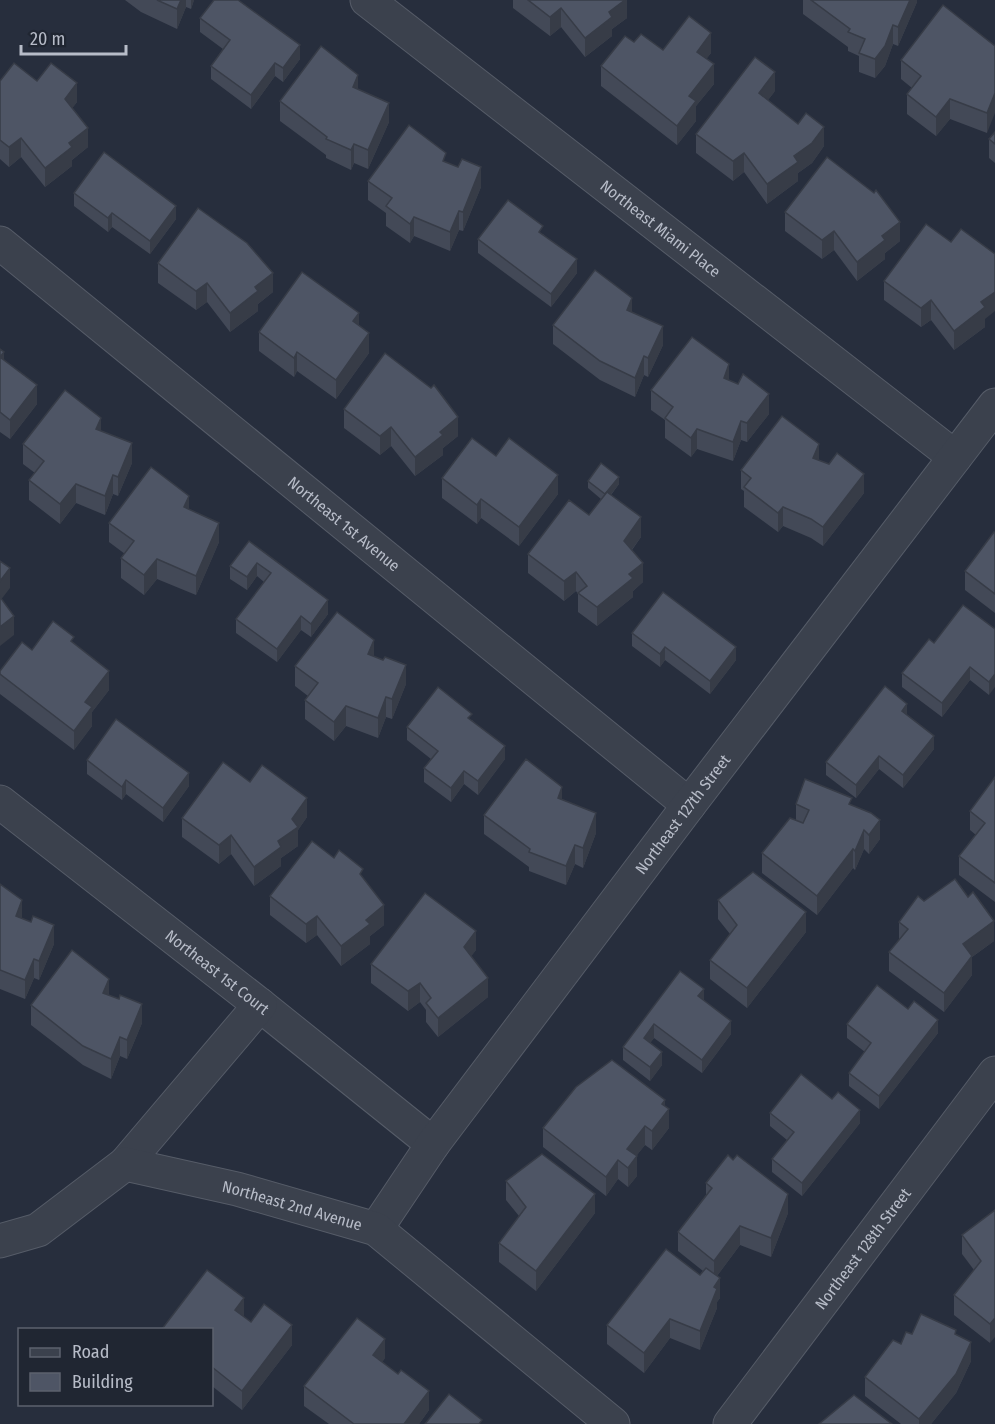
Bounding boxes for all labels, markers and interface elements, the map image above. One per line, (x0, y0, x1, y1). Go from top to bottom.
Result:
scale bar (21, 18, 126, 56)
text: 20 m (30, 28, 65, 50)
street label: Northeast Miami Place (597, 176, 724, 281)
street label: Northeast 1st Avenue (284, 473, 404, 575)
street label: Northeast 127th Street (631, 750, 735, 878)
street label: Northeast 1st Court (162, 926, 273, 1019)
street label: Northeast 2nd Avenue (220, 1177, 364, 1235)
street label: Northeast 128th Street (811, 1184, 915, 1313)
legend (18, 1328, 213, 1406)
text: Road (72, 1341, 109, 1363)
text: Building (72, 1371, 133, 1393)

